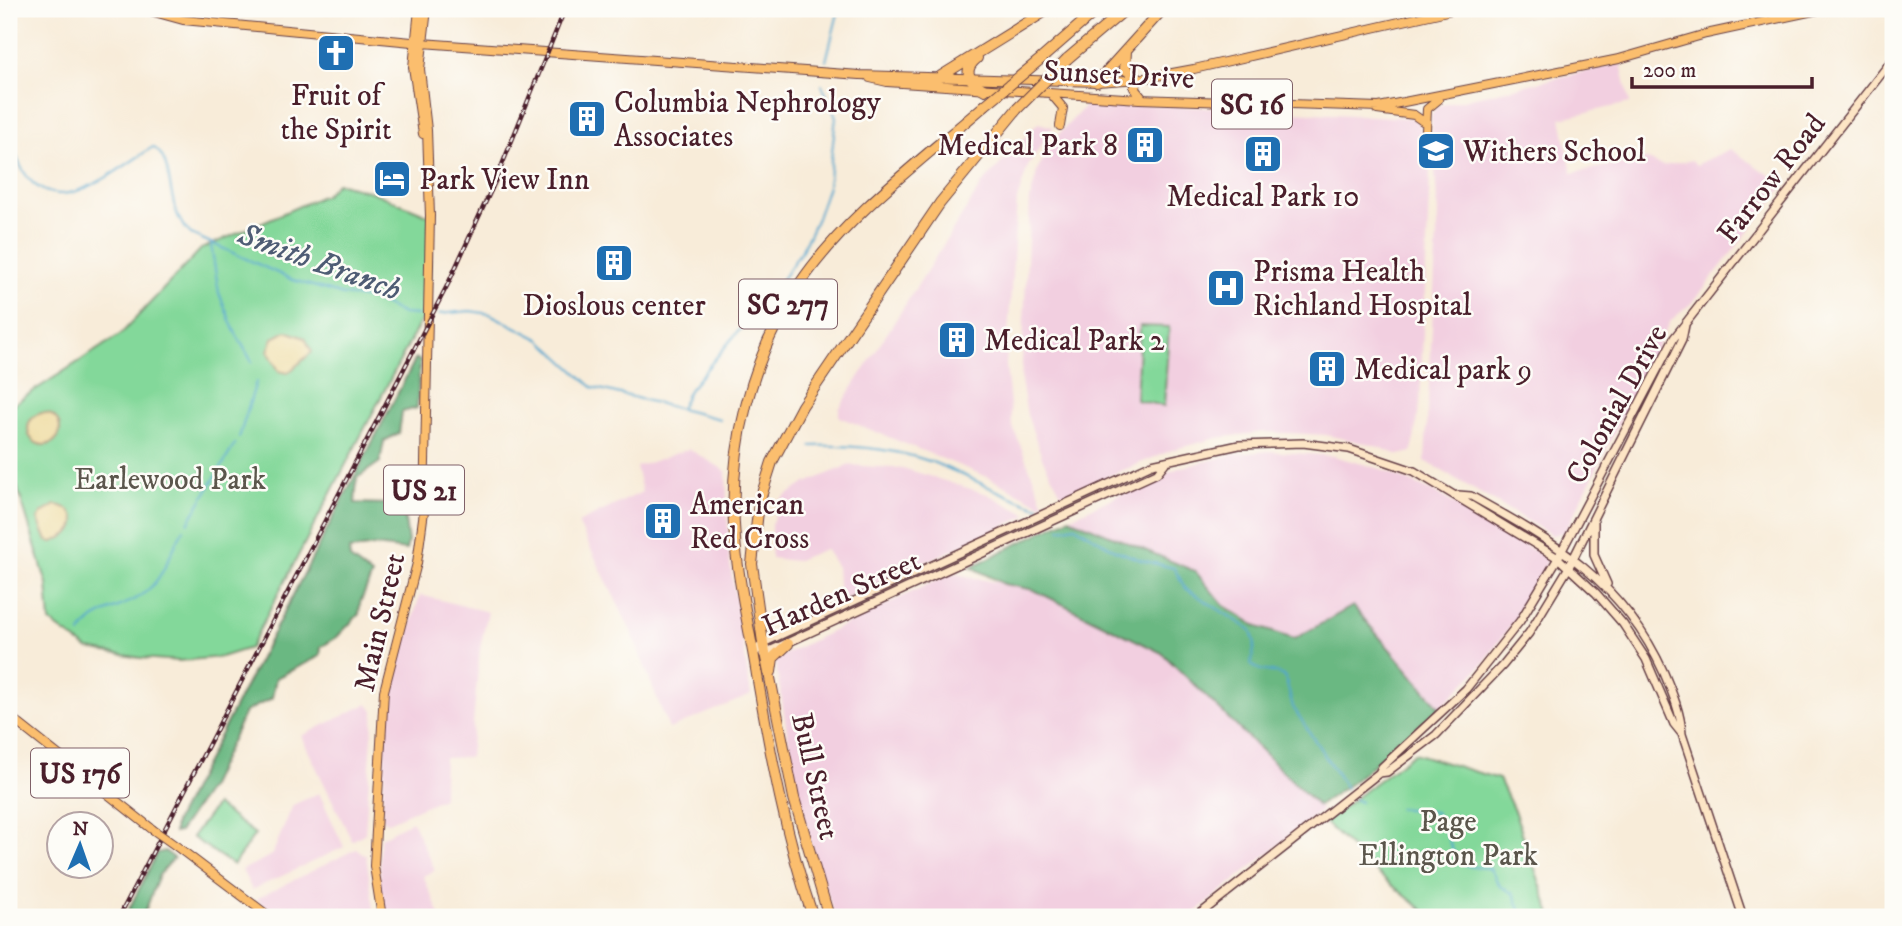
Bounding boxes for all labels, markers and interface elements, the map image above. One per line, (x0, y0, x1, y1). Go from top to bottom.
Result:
church icon: Fruit of the Spirit (315, 32, 357, 74)
scale bar (1632, 46, 1813, 90)
street label: Sunset Drive (1042, 53, 1195, 98)
text: 200 m (1643, 58, 1696, 84)
place label: Fruit of the Spirit (280, 78, 392, 149)
road number: SC 16 (1212, 80, 1292, 128)
place label: Columbia Nephrology Associates (614, 85, 881, 156)
building icon: Columbia Nephrology Associates (566, 98, 608, 140)
street label: Farrow Road (1710, 107, 1834, 251)
building icon: Medical Park 8 (1124, 124, 1166, 166)
place label: Medical Park 8 (937, 128, 1118, 165)
school or university icon: Withers School (1415, 130, 1457, 172)
building icon: Medical Park 10 (1242, 133, 1284, 175)
place label: Withers School (1462, 134, 1646, 171)
hotel icon: Park View Inn (371, 158, 413, 200)
place label: Park View Inn (419, 162, 590, 199)
place label: Medical Park 10 (1167, 179, 1359, 216)
water label: Smith Branch (232, 215, 406, 311)
building icon: Dioslous center (593, 242, 635, 284)
place label: Prisma Health Richland Hospital (1253, 254, 1471, 325)
hospital icon: Prisma Health Richland Hospital (1205, 267, 1247, 309)
road number: SC 277 (739, 280, 837, 328)
place label: Dioslous center (522, 288, 706, 325)
building icon: Medical Park 2 (936, 319, 978, 361)
street label: Colonial Drive (1558, 319, 1676, 491)
place label: Medical Park 2 (984, 323, 1165, 360)
building icon: Medical park 9 (1306, 348, 1348, 390)
place label: Medical park 9 (1354, 352, 1532, 389)
park label: Earlewood Park (74, 462, 266, 499)
road number: US 21 (384, 466, 464, 514)
place label: American Red Cross (690, 487, 809, 558)
building icon: American Red Cross (642, 500, 684, 542)
street label: Harden Street (757, 543, 927, 646)
street label: Main Street (347, 549, 414, 695)
street label: Bull Street (782, 709, 847, 843)
road number: US 176 (31, 748, 129, 798)
park label: Page Ellington Park (1358, 804, 1538, 875)
north arrow (46, 810, 116, 880)
text: N (72, 818, 89, 841)

